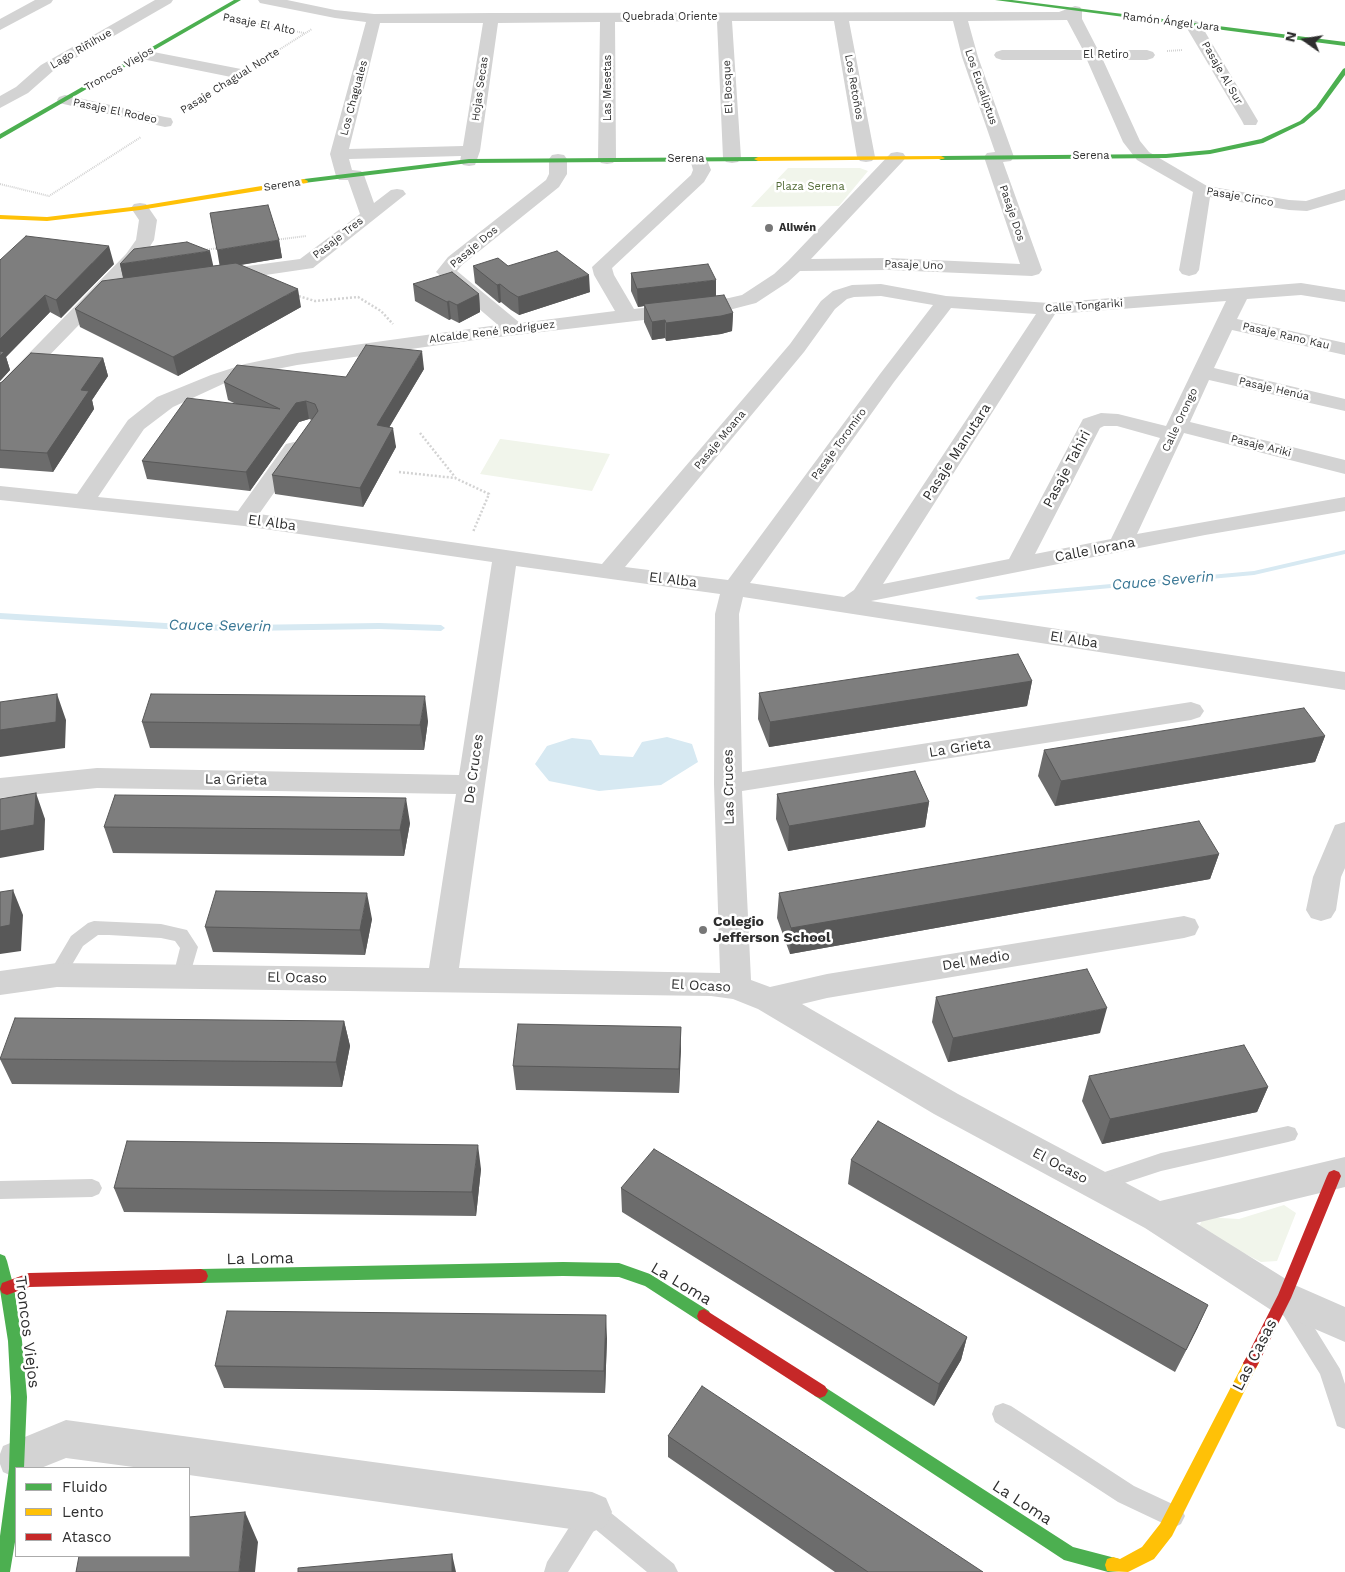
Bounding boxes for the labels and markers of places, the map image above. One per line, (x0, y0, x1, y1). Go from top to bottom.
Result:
place label: Aliwén (779, 221, 816, 235)
marker: Aliwén (763, 222, 775, 234)
place label: Colegio Jefferson School (713, 914, 831, 946)
marker: Colegio Jefferson School (697, 924, 709, 936)

